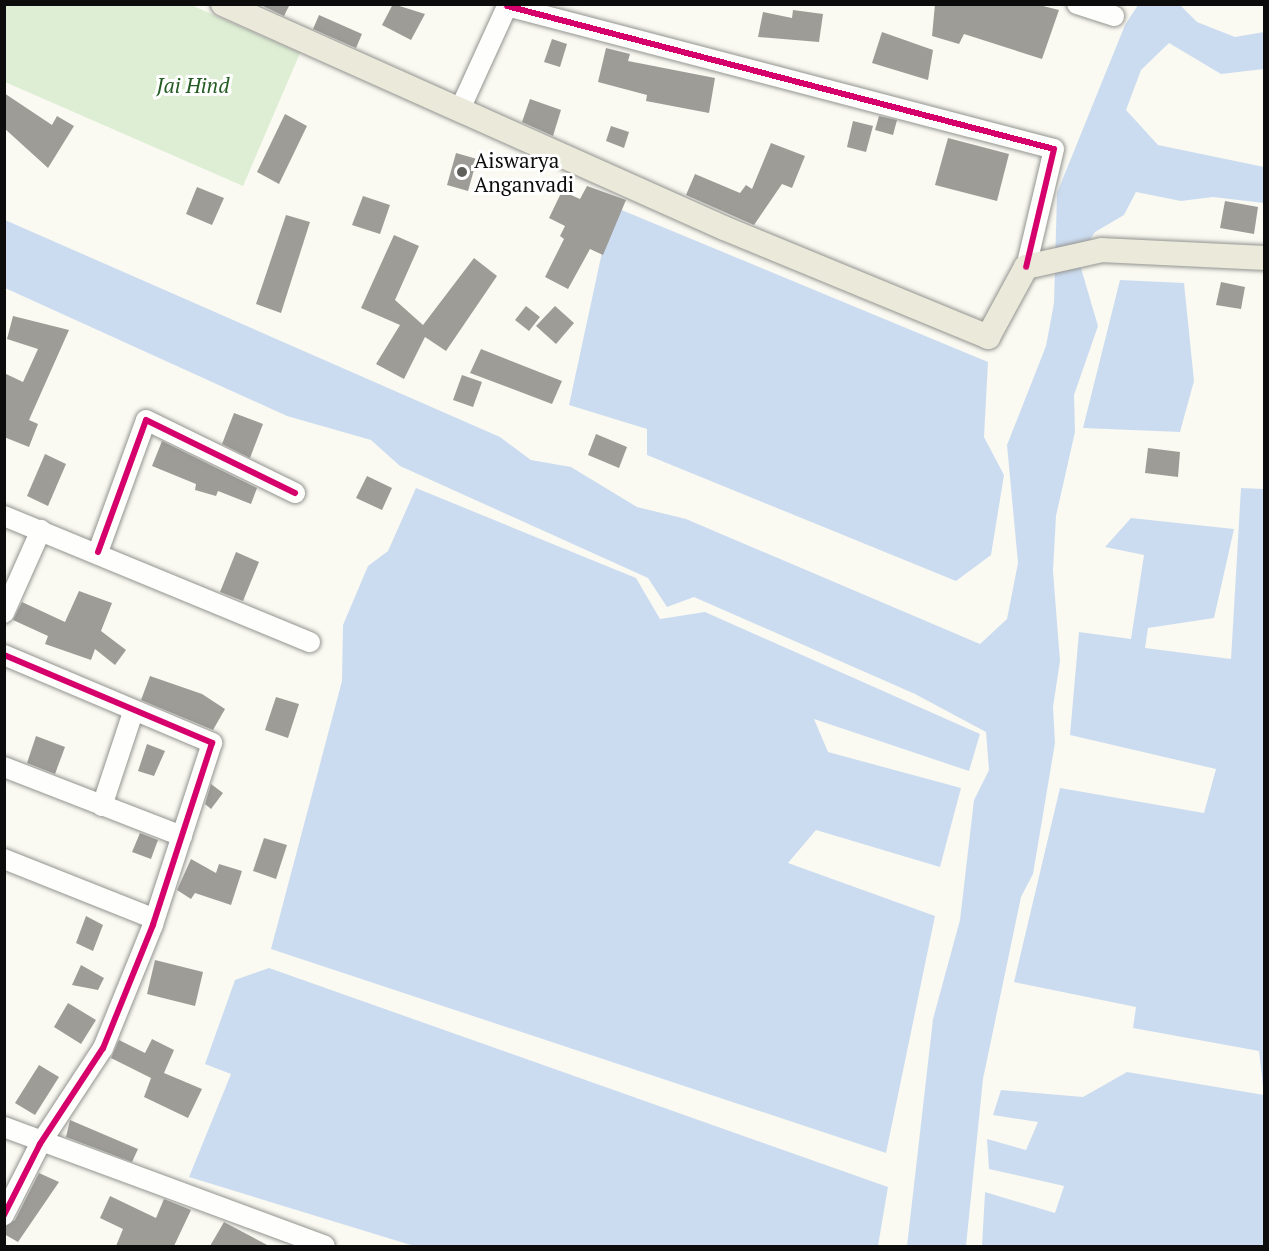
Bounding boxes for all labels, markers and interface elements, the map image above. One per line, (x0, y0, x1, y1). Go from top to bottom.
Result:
park label: Jai Hind (157, 72, 229, 98)
place label: Aiswarya Anganvadi (474, 147, 574, 197)
marker: Aiswarya Anganvadi (455, 165, 469, 179)

